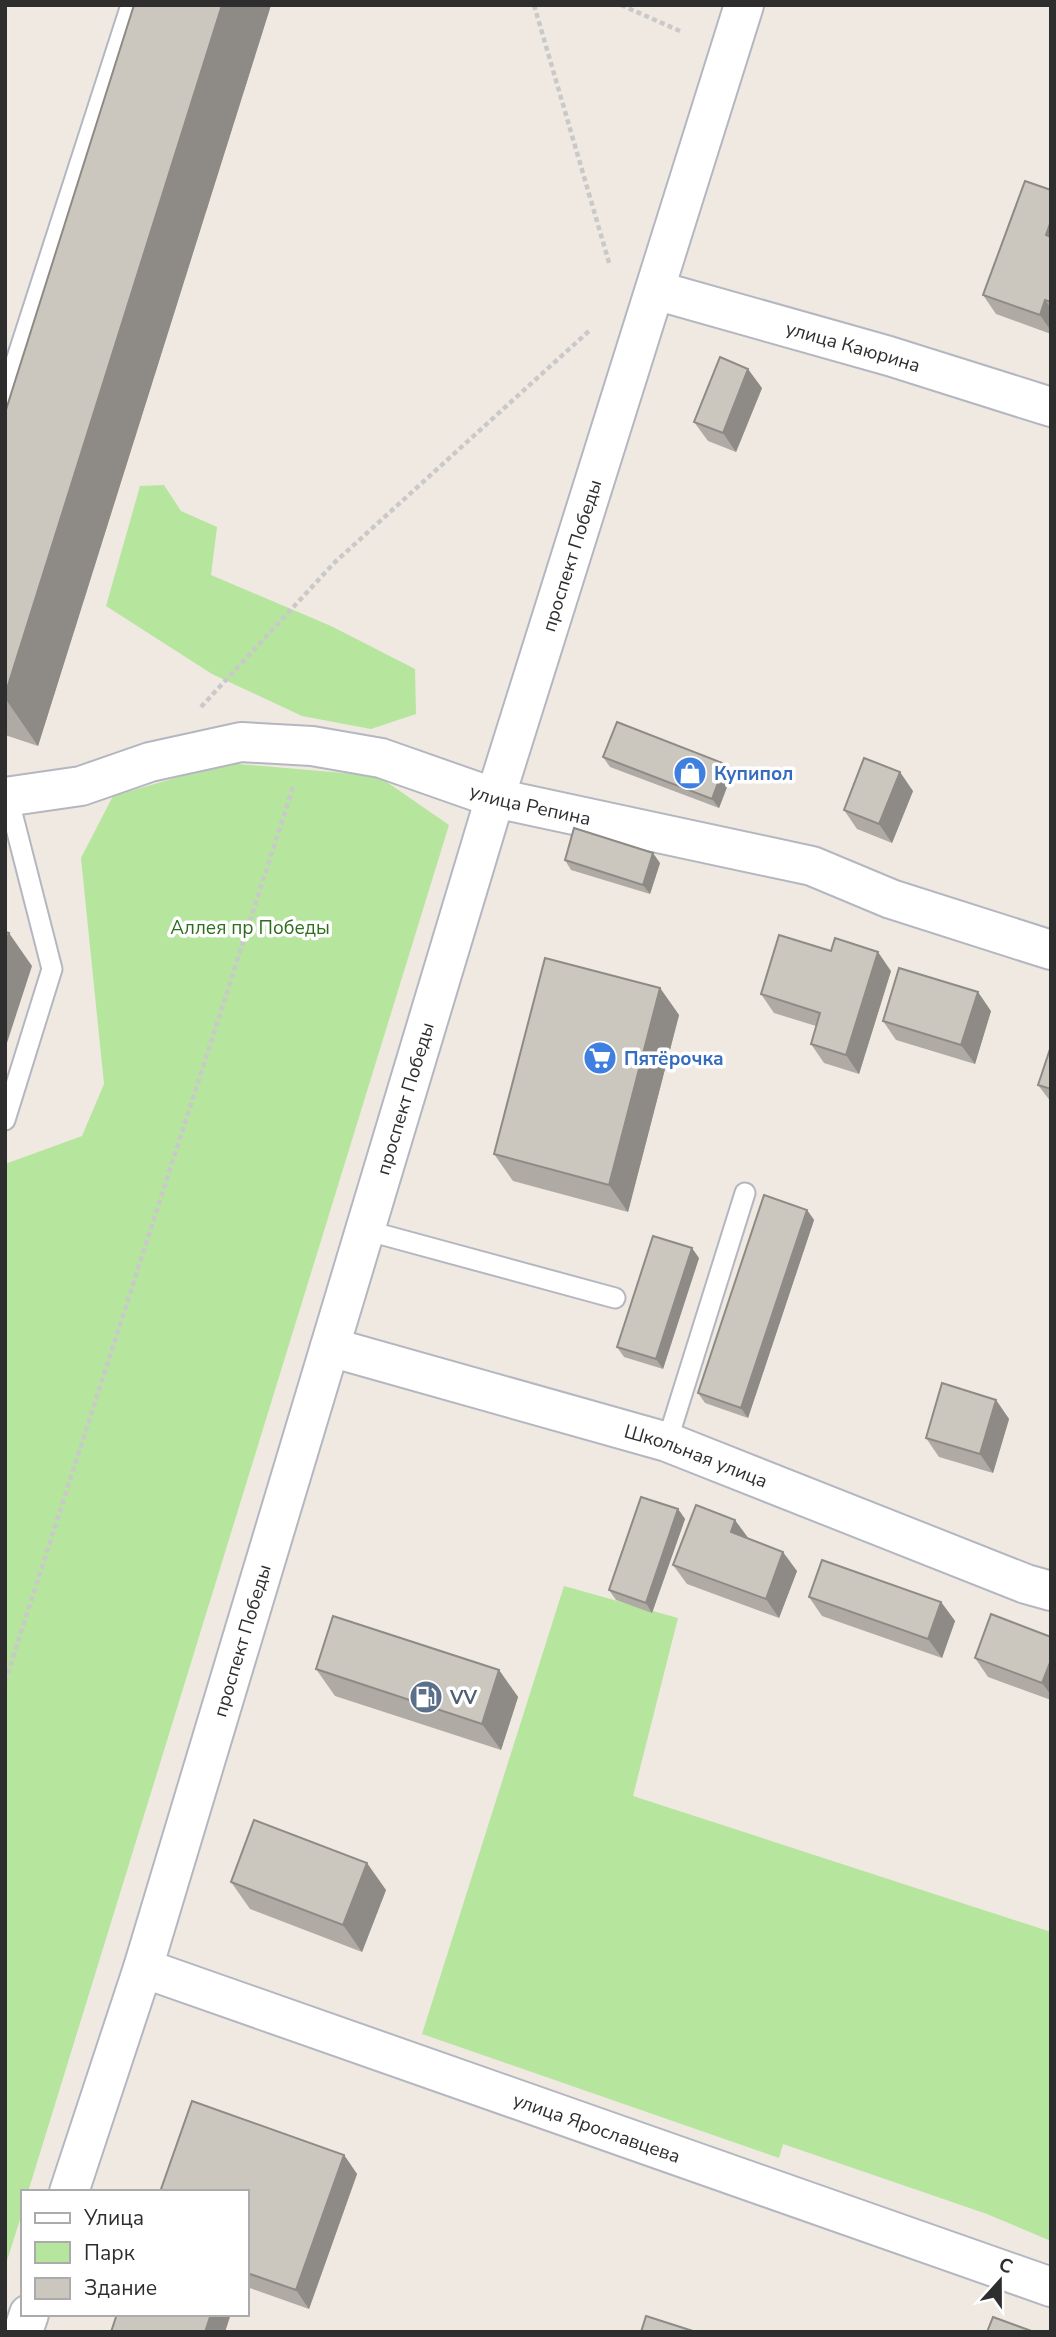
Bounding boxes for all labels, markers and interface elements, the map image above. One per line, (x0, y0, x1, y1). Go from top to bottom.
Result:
street label: улица Каюрина (783, 316, 923, 379)
street label: проспект Победы (536, 476, 608, 635)
shop icon: Купипол (671, 754, 709, 792)
place label: Купипол (714, 761, 793, 787)
street label: улица Репина (466, 778, 593, 832)
park label: Аллея пр Победы (170, 915, 330, 941)
street label: проспект Победы (370, 1019, 441, 1178)
supermarket icon: Пятёрочка (581, 1039, 619, 1077)
place label: Пятёрочка (624, 1046, 724, 1072)
street label: Школьная улица (621, 1419, 771, 1495)
street label: проспект Победы (207, 1561, 278, 1720)
fuel station icon: VV (407, 1678, 445, 1716)
place label: VV (449, 1685, 478, 1711)
street label: улица Ярославцева (509, 2087, 684, 2170)
legend (21, 2190, 248, 2316)
text: Улица (83, 2204, 144, 2232)
text: Парк (84, 2239, 136, 2267)
north arrow (965, 2246, 1035, 2316)
text: С (995, 2252, 1017, 2281)
text: Здание (84, 2274, 157, 2302)

